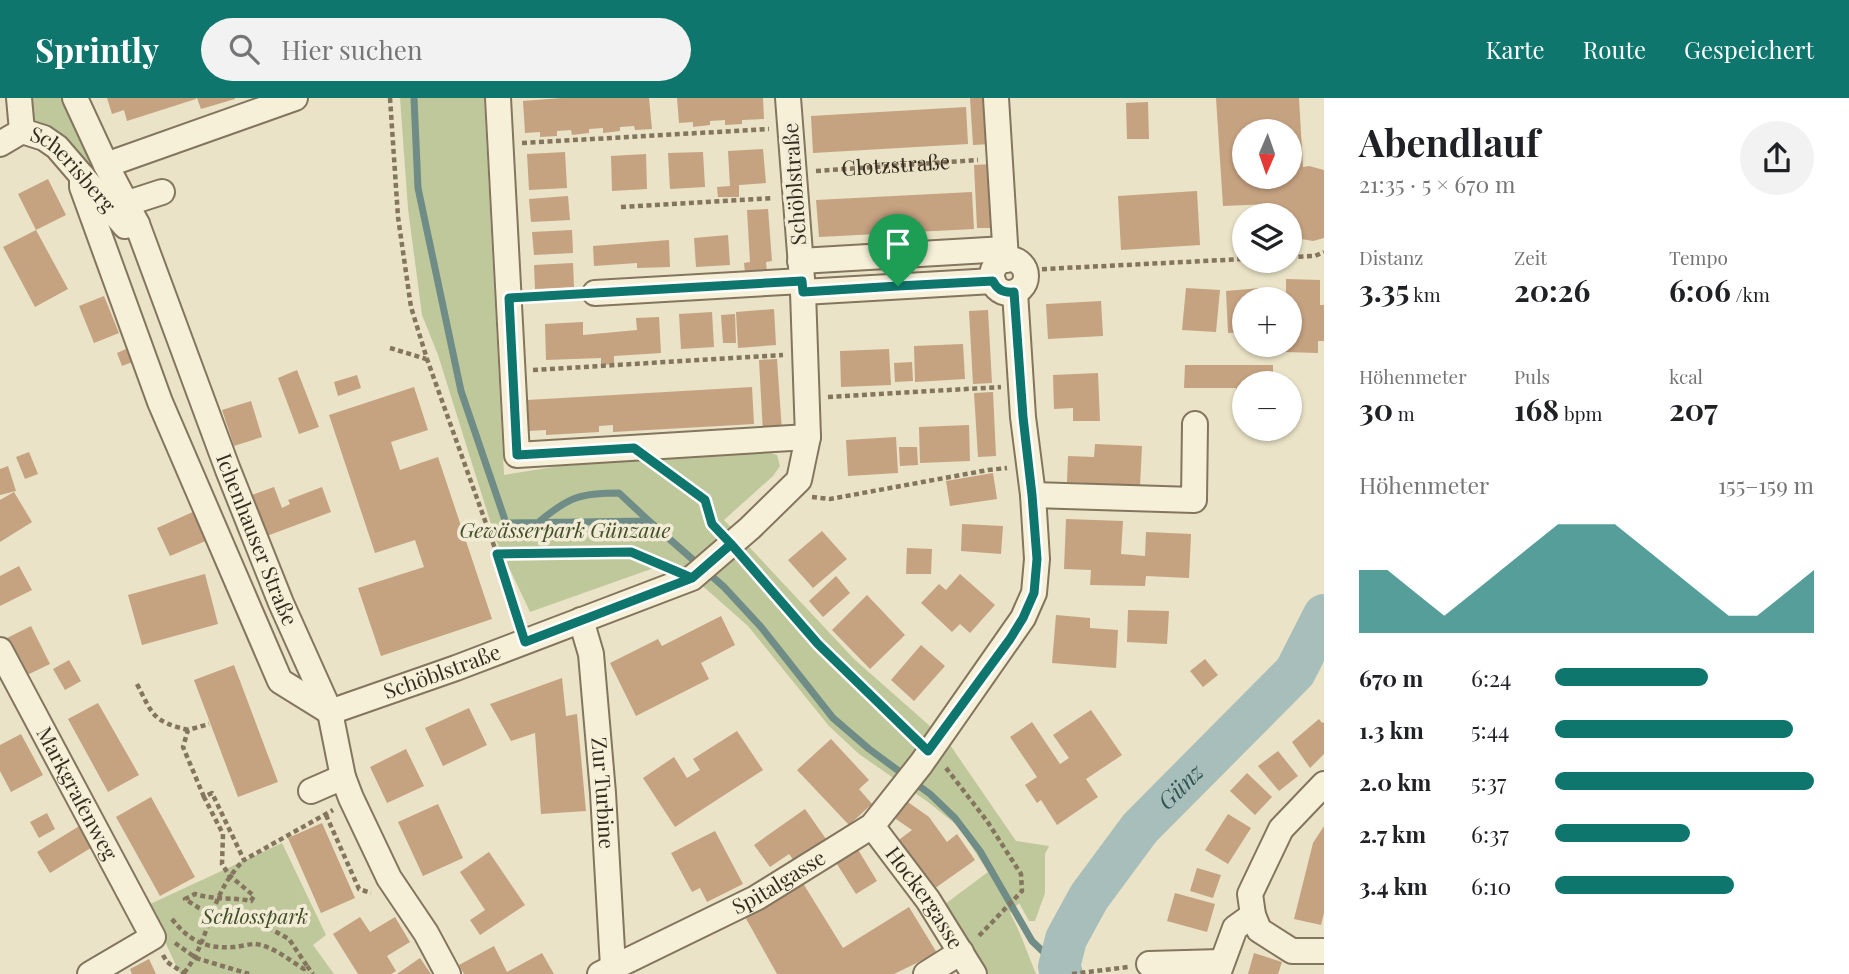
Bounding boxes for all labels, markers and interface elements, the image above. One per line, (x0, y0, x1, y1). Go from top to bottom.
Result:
search box (201, 18, 691, 81)
text: Sprintly (35, 27, 159, 71)
icon: search (225, 30, 263, 68)
text: Hier suchen (281, 32, 422, 67)
text: Karte (1486, 33, 1545, 65)
text: Route (1583, 33, 1646, 65)
text: Gespeichert (1684, 33, 1814, 65)
text: Abendlauf (1359, 116, 1540, 167)
street label: Scherisberg (27, 119, 123, 218)
north arrow (1232, 119, 1302, 189)
map controls (1232, 119, 1302, 441)
button: share (1740, 121, 1814, 195)
street label: Schöblstraße (775, 122, 811, 246)
street label: Clotzstraße (840, 146, 951, 181)
text: 21:35 · 5 × 670 m (1359, 168, 1515, 199)
button: layers (1232, 203, 1302, 273)
pin (868, 214, 928, 286)
icon: arrive (879, 225, 917, 263)
text: Distanz (1359, 244, 1423, 270)
text: Zeit (1514, 244, 1547, 270)
text: Tempo (1669, 244, 1728, 270)
text: 3.35 (1359, 270, 1409, 310)
text: 20:26 (1514, 270, 1590, 310)
text: 6:06 (1669, 270, 1731, 310)
text: km (1409, 281, 1441, 307)
text: /km (1731, 281, 1770, 307)
button: + (1232, 287, 1302, 357)
text: Höhenmeter (1359, 363, 1467, 389)
text: Puls (1514, 363, 1550, 389)
text: kcal (1669, 363, 1703, 389)
button: − (1232, 371, 1302, 441)
text: 30 (1359, 389, 1393, 429)
text: 168 (1514, 389, 1559, 429)
text: 207 (1669, 389, 1718, 429)
text: m (1393, 400, 1415, 426)
text: bpm (1559, 400, 1603, 426)
street label: Ichenhauser Straße (211, 449, 305, 630)
text: Höhenmeter (1359, 469, 1489, 500)
text: 155–159 m (1718, 469, 1814, 500)
park label: Gewässerpark Günzaue (460, 515, 670, 543)
street label: Schöblstraße (379, 636, 504, 704)
text: 670 m (1359, 662, 1423, 693)
text: 6:24 (1471, 662, 1511, 693)
text: 1.3 km (1359, 714, 1424, 745)
text: 5:44 (1471, 714, 1509, 745)
street label: Markgrafenweg (31, 721, 125, 865)
street label: Zur Turbine (586, 736, 622, 850)
water label: Günz (1150, 756, 1210, 816)
text: 2.0 km (1359, 766, 1431, 797)
text: 5:37 (1471, 766, 1506, 797)
text: 2.7 km (1359, 818, 1426, 849)
text: 6:37 (1471, 818, 1509, 849)
street label: Hockergasse (880, 840, 971, 954)
street label: Spitalgasse (727, 842, 830, 920)
text: 3.4 km (1359, 870, 1428, 901)
text: 6:10 (1471, 870, 1511, 901)
park label: Schlosspark (201, 901, 308, 929)

